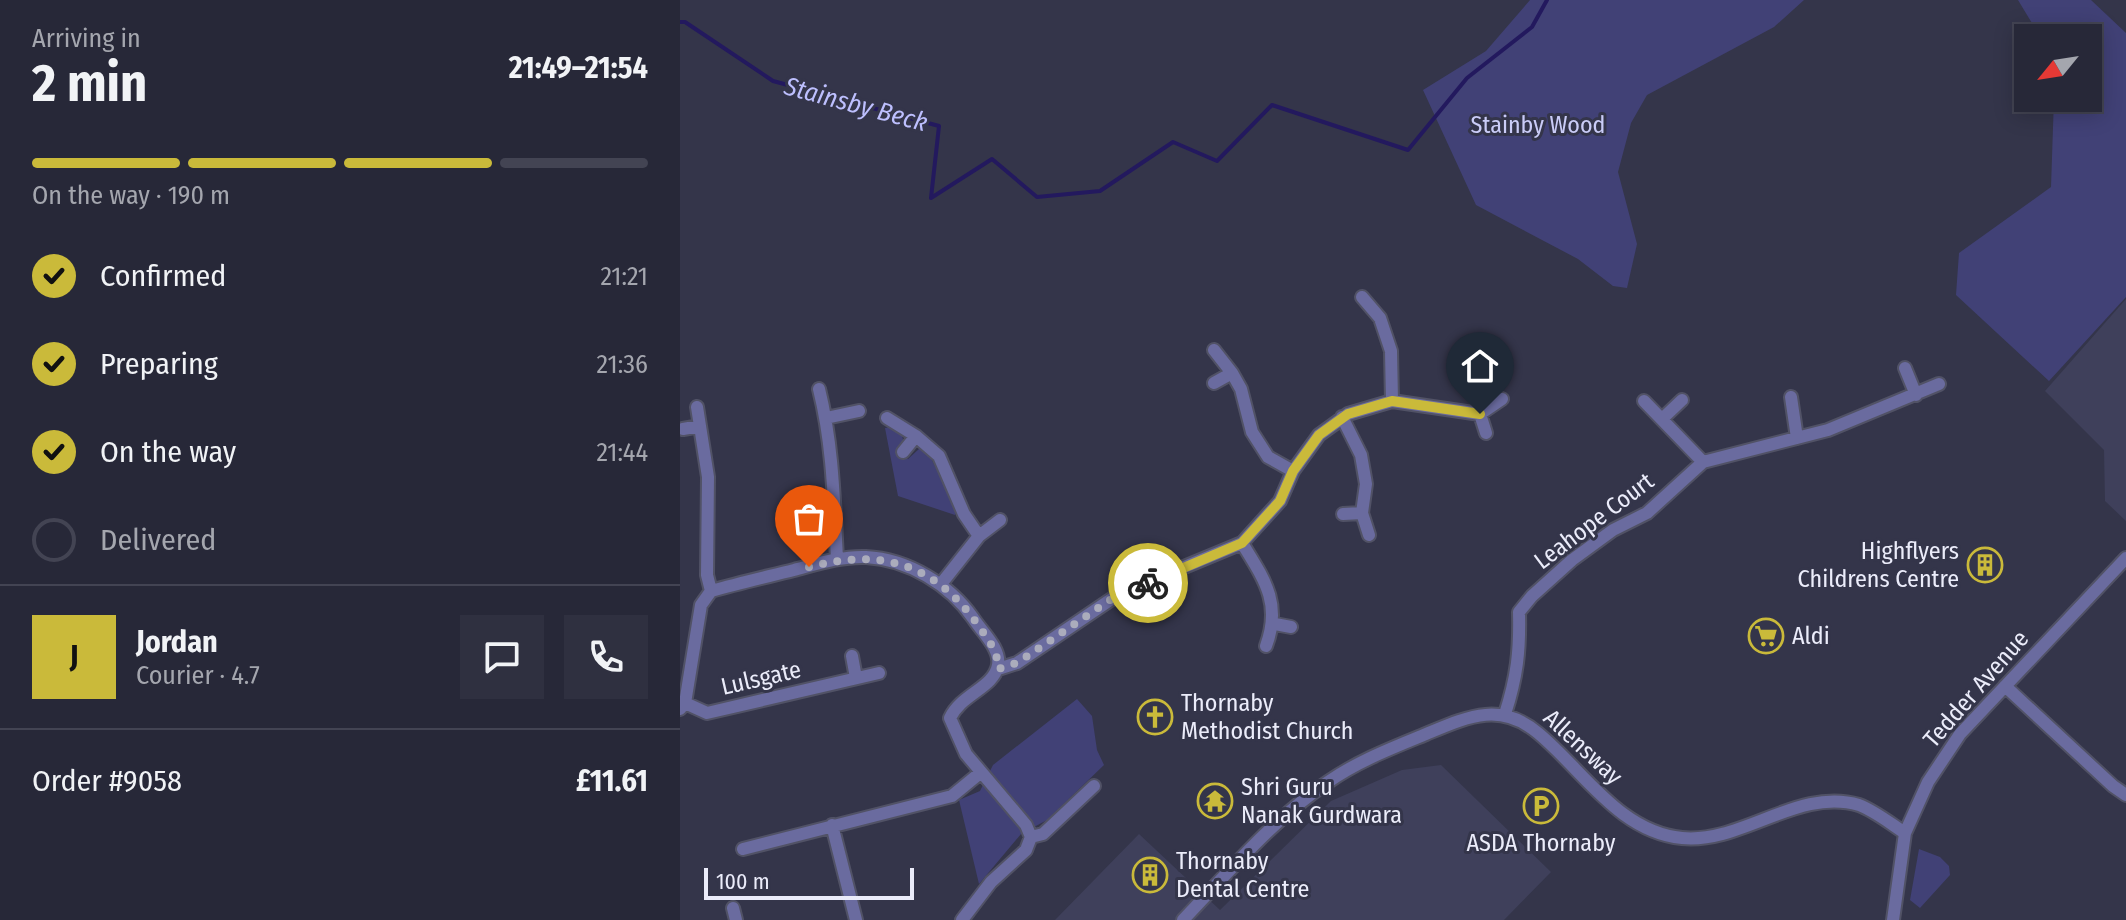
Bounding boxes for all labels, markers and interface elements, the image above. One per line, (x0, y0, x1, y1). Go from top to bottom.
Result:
text: Arriving in (32, 23, 141, 54)
north arrow (2014, 24, 2102, 112)
map controls (2014, 24, 2102, 112)
text: 21:49–21:54 (509, 50, 648, 86)
text: 2 min (32, 52, 147, 115)
water label: Stainsby Beck (780, 70, 931, 138)
park label: Stainby Wood (1471, 111, 1605, 139)
text: On the way · 190 m (32, 180, 230, 211)
icon: check (32, 254, 76, 298)
text: Confirmed (100, 258, 226, 294)
text: 21:21 (600, 261, 648, 292)
pin (1446, 332, 1514, 414)
icon: check (32, 342, 76, 386)
icon: home (1458, 344, 1502, 388)
text: Preparing (100, 346, 218, 382)
text: 21:36 (597, 349, 648, 380)
icon: check (32, 430, 76, 474)
text: On the way (100, 434, 236, 470)
text: 21:44 (596, 437, 648, 468)
street label: Leahope Court (1529, 467, 1659, 575)
pin (775, 485, 843, 567)
icon: bag (787, 497, 831, 541)
text: Delivered (100, 522, 216, 558)
place label: Highflyers Childrens Centre (1798, 537, 1959, 593)
courier (1108, 543, 1188, 623)
building icon: Highflyers Childrens Centre (1966, 546, 2004, 584)
icon: bike (1126, 561, 1170, 605)
button: chat (460, 615, 544, 699)
button: phone (564, 615, 648, 699)
supermarket icon: Aldi (1747, 617, 1785, 655)
place label: Aldi (1792, 622, 1830, 650)
text: Jordan (136, 624, 218, 660)
street label: Tedder Avenue (1918, 625, 2034, 753)
text: J (70, 639, 78, 675)
street label: Lulsgate (718, 655, 804, 701)
text: Courier · 4.7 (136, 660, 260, 691)
place label: Thornaby Methodist Church (1181, 689, 1353, 745)
church icon: Thornaby Methodist Church (1136, 698, 1174, 736)
street label: Allensway (1538, 704, 1628, 791)
text: Order #9058 (32, 763, 182, 799)
text: £11.61 (576, 763, 648, 799)
place label: Shri Guru Nanak Gurdwara (1241, 773, 1402, 829)
temple icon: Shri Guru Nanak Gurdwara (1196, 782, 1234, 820)
parking icon: ASDA Thornaby (1522, 787, 1560, 825)
place label: ASDA Thornaby (1466, 829, 1616, 857)
place label: Thornaby Dental Centre (1176, 847, 1309, 903)
building icon: Thornaby Dental Centre (1131, 856, 1169, 894)
scale bar (704, 864, 914, 900)
text: 100 m (716, 868, 770, 895)

